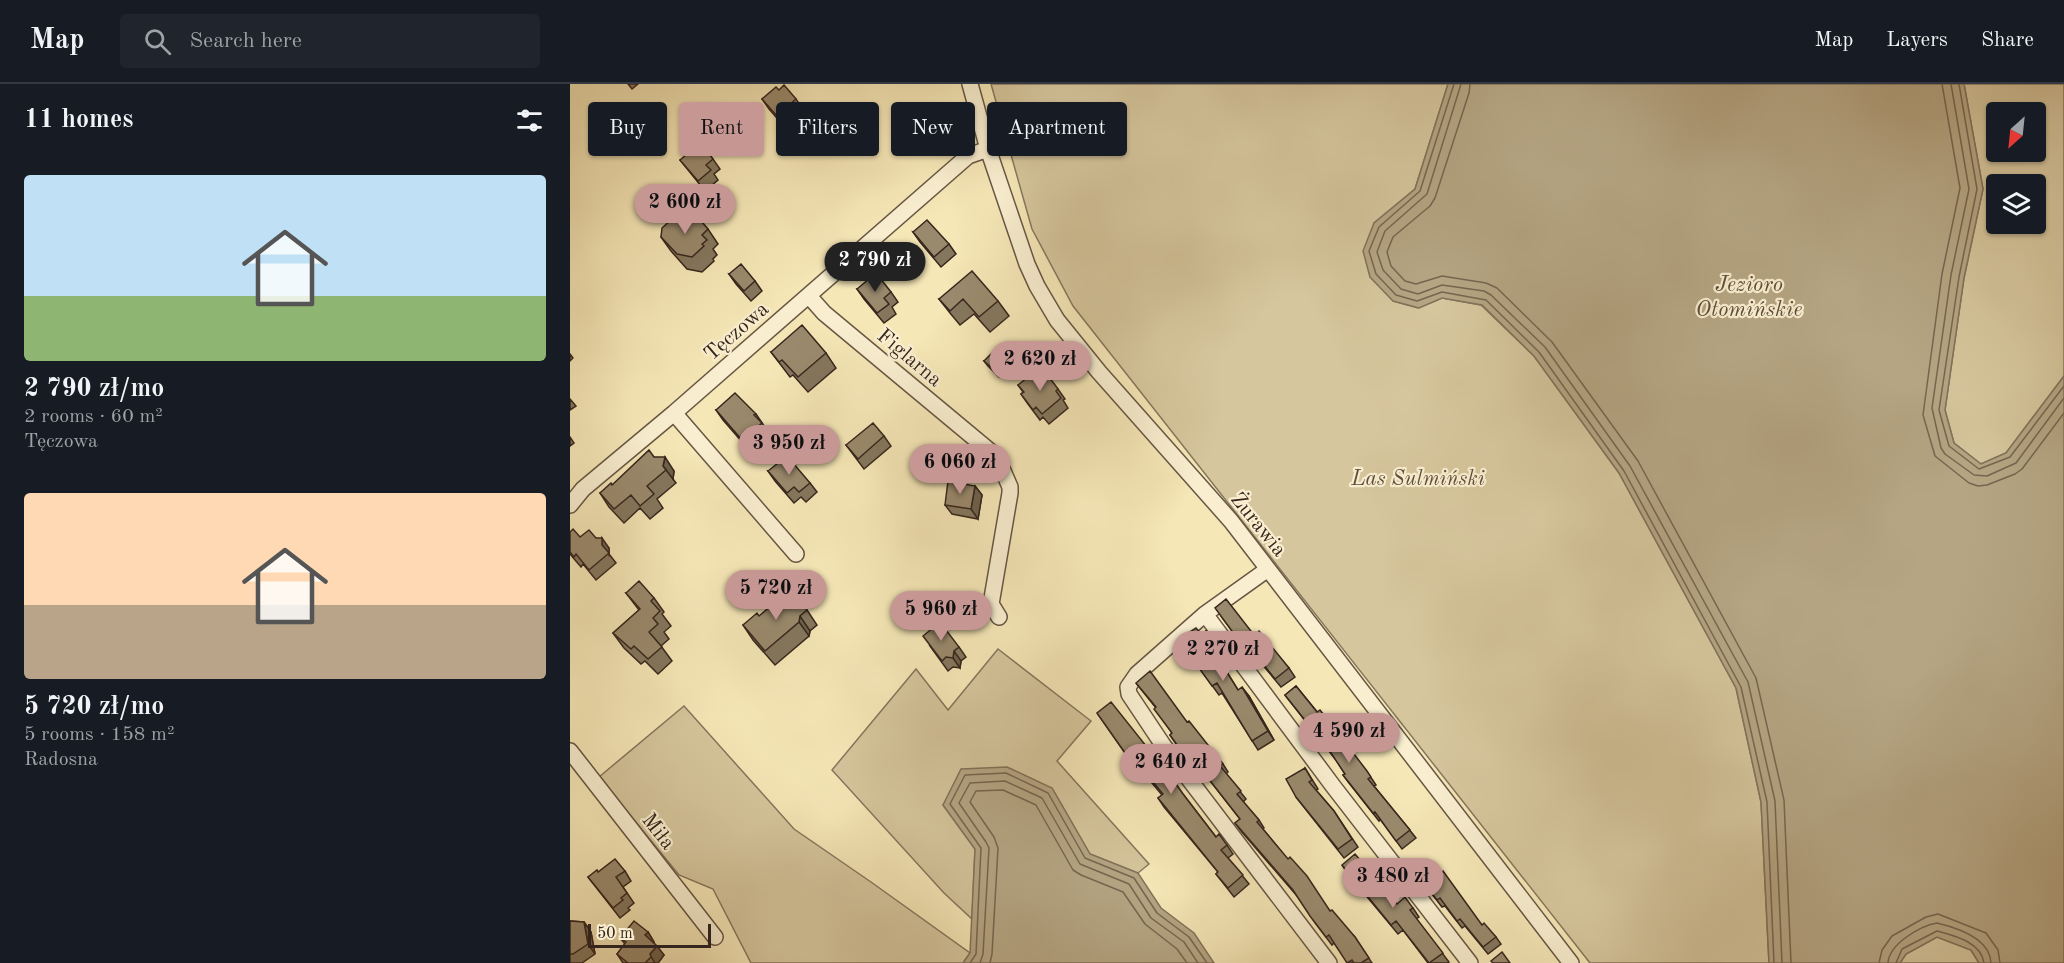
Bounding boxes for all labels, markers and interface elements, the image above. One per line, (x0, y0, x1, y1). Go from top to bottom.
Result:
search box (120, 14, 540, 68)
icon: search (141, 25, 174, 58)
text: Map (30, 27, 84, 55)
text: Search here (189, 30, 302, 52)
text: Map (1814, 30, 1853, 51)
text: Layers (1886, 30, 1948, 51)
text: Share (1981, 30, 2034, 51)
chip: Buy (588, 102, 667, 156)
chip: Rent (679, 102, 764, 156)
chip: Filters (776, 102, 879, 156)
chip: New (891, 102, 975, 156)
chip: Apartment (987, 102, 1127, 156)
north arrow (1986, 102, 2046, 162)
map controls (1986, 102, 2046, 234)
icon: filters (513, 104, 546, 137)
text: 11 homes (24, 107, 133, 133)
button: layers (1986, 174, 2046, 234)
pin: 2 600 zł (623, 184, 747, 235)
text: 2 600 zł (649, 193, 721, 213)
icon: home (231, 214, 339, 322)
pin: 2 790 zł (813, 242, 937, 293)
text: 2 790 zł (839, 251, 911, 271)
water label: Jezioro Otomińskie (1696, 274, 1802, 321)
street label: Tęczowa (701, 299, 773, 366)
street label: Figlarna (873, 325, 945, 391)
pin: 2 620 zł (978, 341, 1102, 392)
text: 2 620 zł (1004, 350, 1076, 370)
text: 2 790 zł/mo (24, 376, 164, 402)
text: 2 rooms · 60 m² (24, 407, 163, 427)
pin: 3 950 zł (727, 425, 851, 476)
text: Tęczowa (24, 432, 98, 452)
text: 3 950 zł (753, 434, 825, 454)
pin: 6 060 zł (898, 444, 1022, 495)
text: 6 060 zł (924, 453, 996, 473)
park label: Las Sulmiński (1350, 469, 1485, 490)
street label: Żurawia (1226, 486, 1293, 561)
icon: home (231, 532, 339, 640)
pin: 5 720 zł (714, 570, 838, 621)
text: 5 720 zł (740, 579, 812, 599)
pin: 5 960 zł (879, 591, 1003, 642)
text: 5 960 zł (905, 600, 977, 620)
pin: 2 270 zł (1161, 631, 1285, 682)
text: 2 270 zł (1187, 640, 1259, 660)
text: 5 720 zł/mo (24, 694, 164, 720)
pin: 4 590 zł (1287, 713, 1411, 764)
text: 4 590 zł (1313, 722, 1385, 742)
text: 5 rooms · 158 m² (24, 725, 174, 745)
pin: 2 640 zł (1109, 744, 1233, 795)
text: Radosna (24, 750, 98, 770)
text: 2 640 zł (1135, 753, 1207, 773)
street label: Miła (637, 810, 678, 854)
pin: 3 480 zł (1331, 858, 1455, 909)
text: 3 480 zł (1357, 867, 1429, 887)
scale bar (588, 921, 711, 948)
text: 50 m (597, 926, 633, 942)

